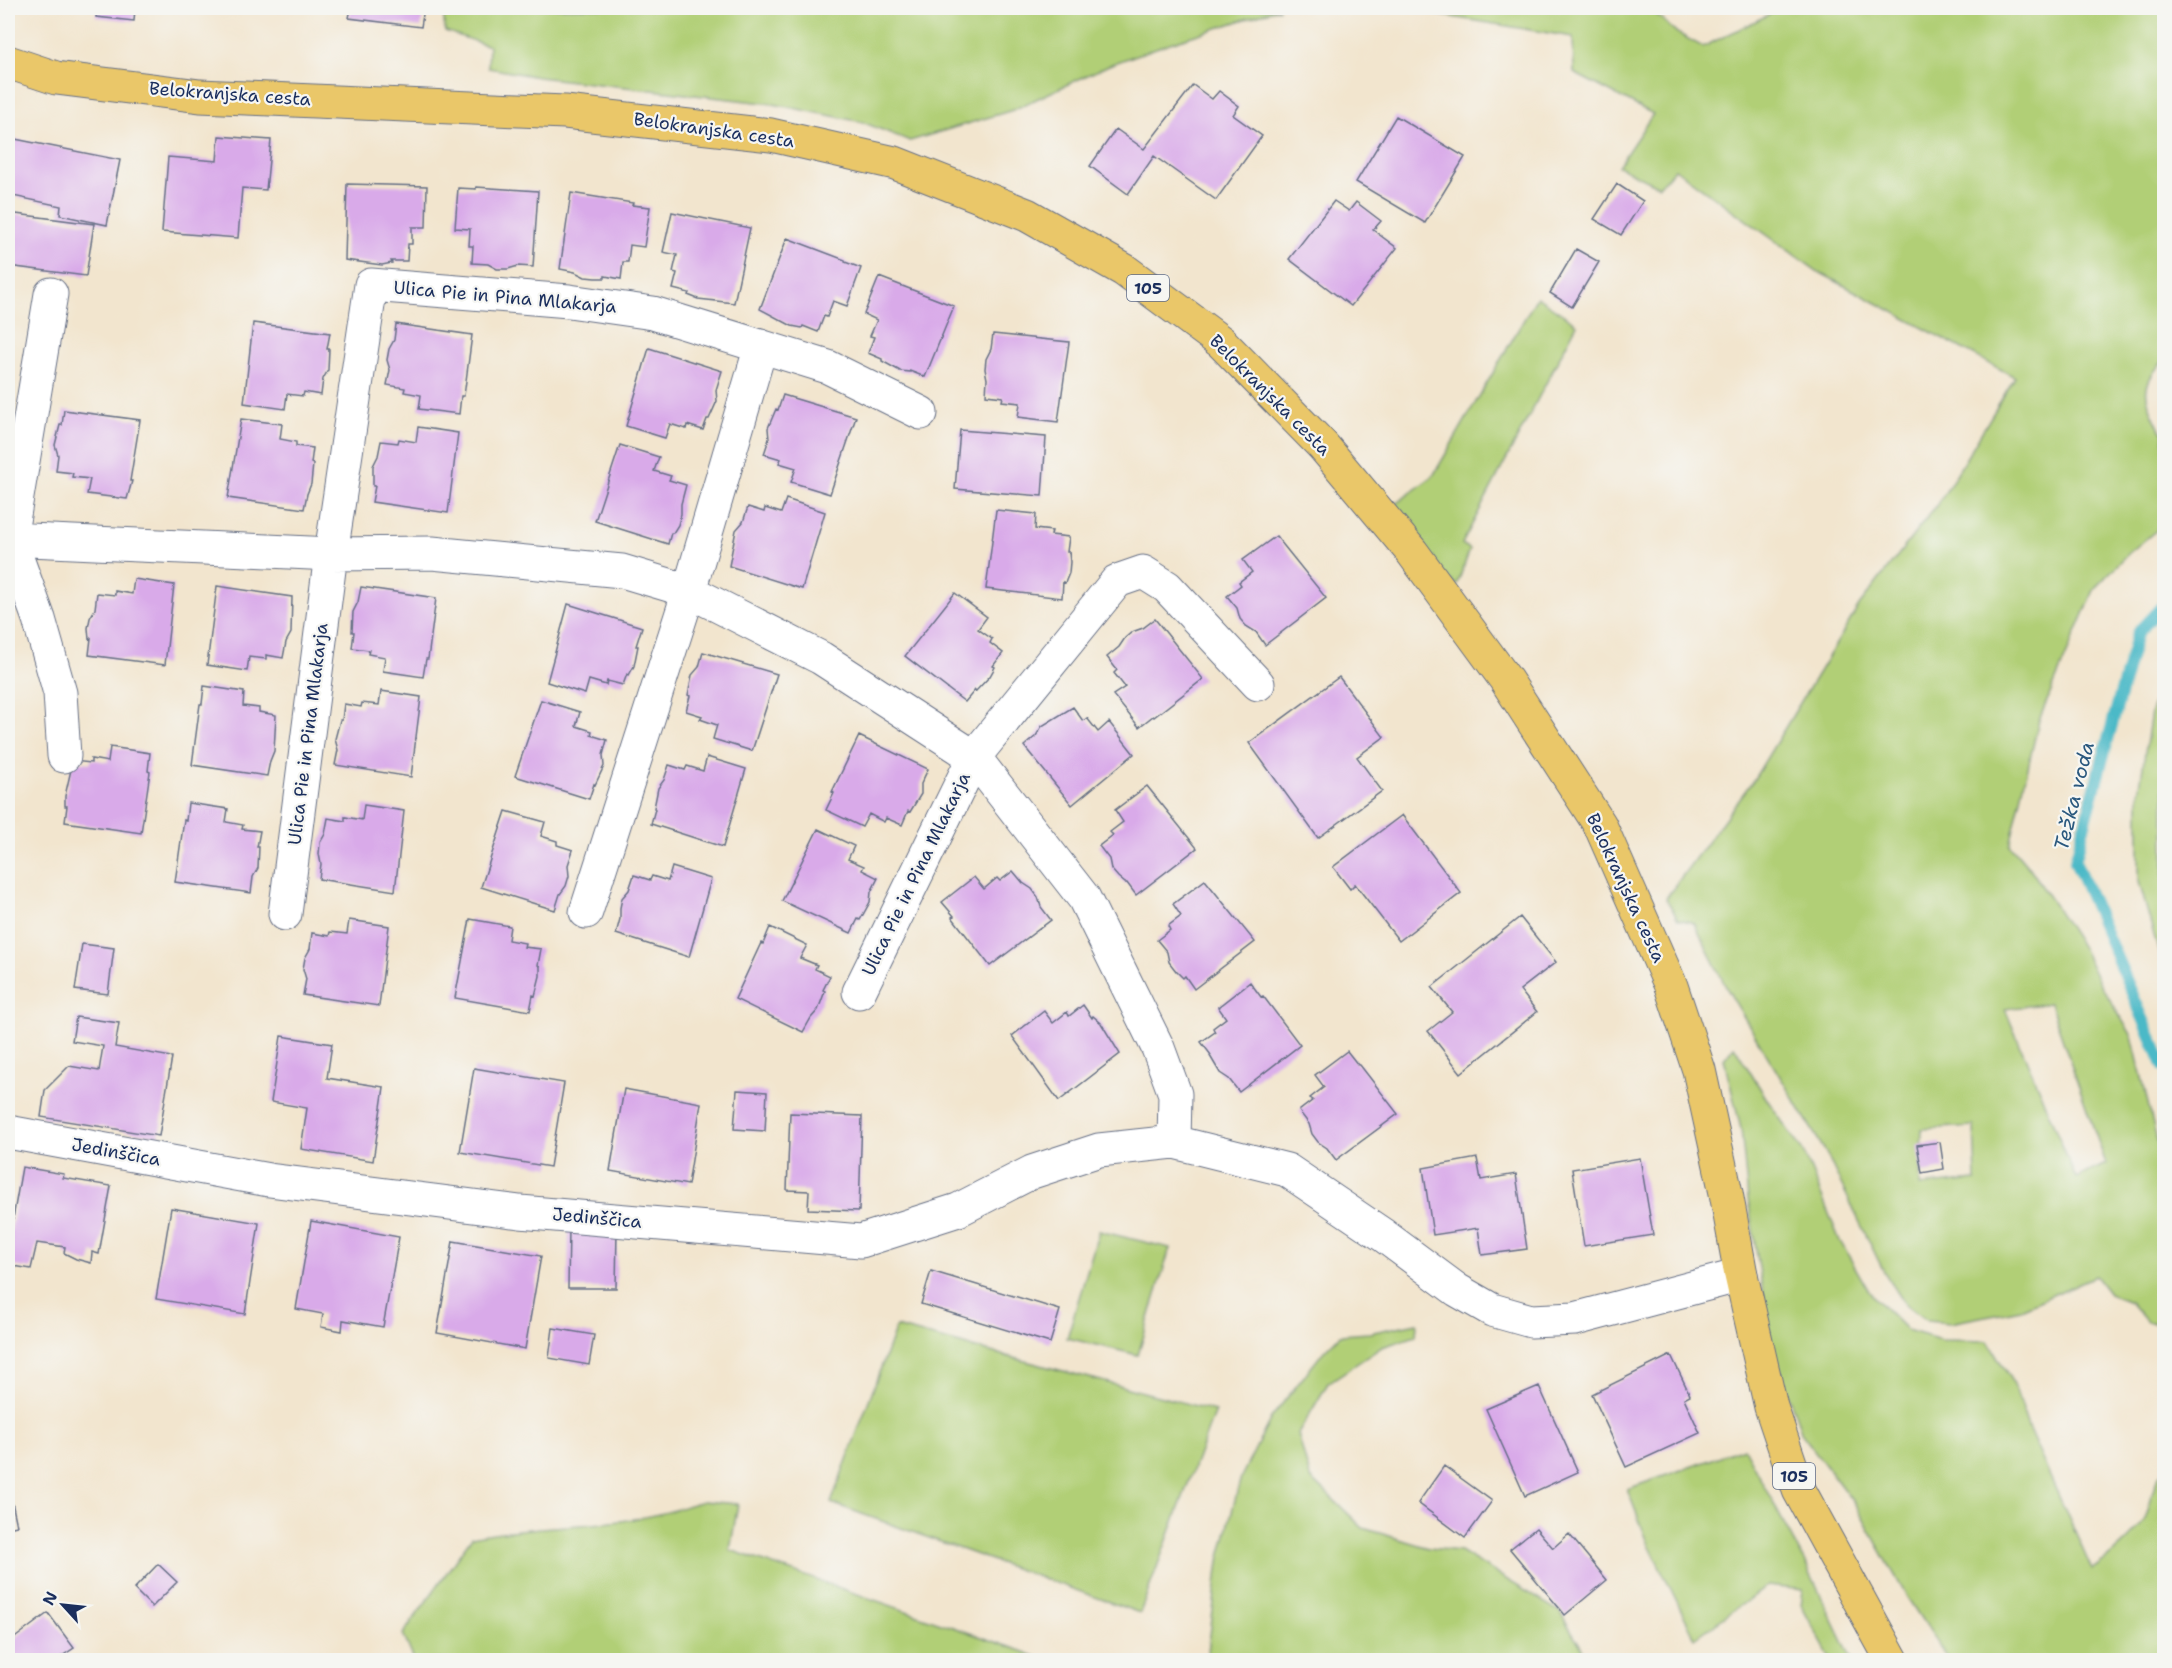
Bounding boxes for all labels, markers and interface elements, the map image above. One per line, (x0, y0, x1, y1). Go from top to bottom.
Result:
street label: Belokranjska cesta (148, 76, 312, 112)
street label: Belokranjska cesta (632, 107, 796, 153)
street label: Ulica Pie in Pina Mlakarja (393, 275, 617, 319)
road number: 105 (1127, 275, 1169, 301)
street label: Belokranjska cesta (1204, 329, 1336, 461)
street label: Ulica Pie in Pina Mlakarja (282, 622, 334, 846)
water label: Težka voda (2048, 739, 2100, 853)
street label: Ulica Pie in Pina Mlakarja (856, 768, 976, 980)
street label: Belokranjska cesta (1581, 809, 1671, 967)
street label: Jedinščica (70, 1132, 162, 1172)
street label: Jedinščica (551, 1202, 643, 1234)
road number: 105 (1773, 1463, 1815, 1489)
north arrow (33, 1575, 93, 1635)
text: N (38, 1588, 62, 1609)

